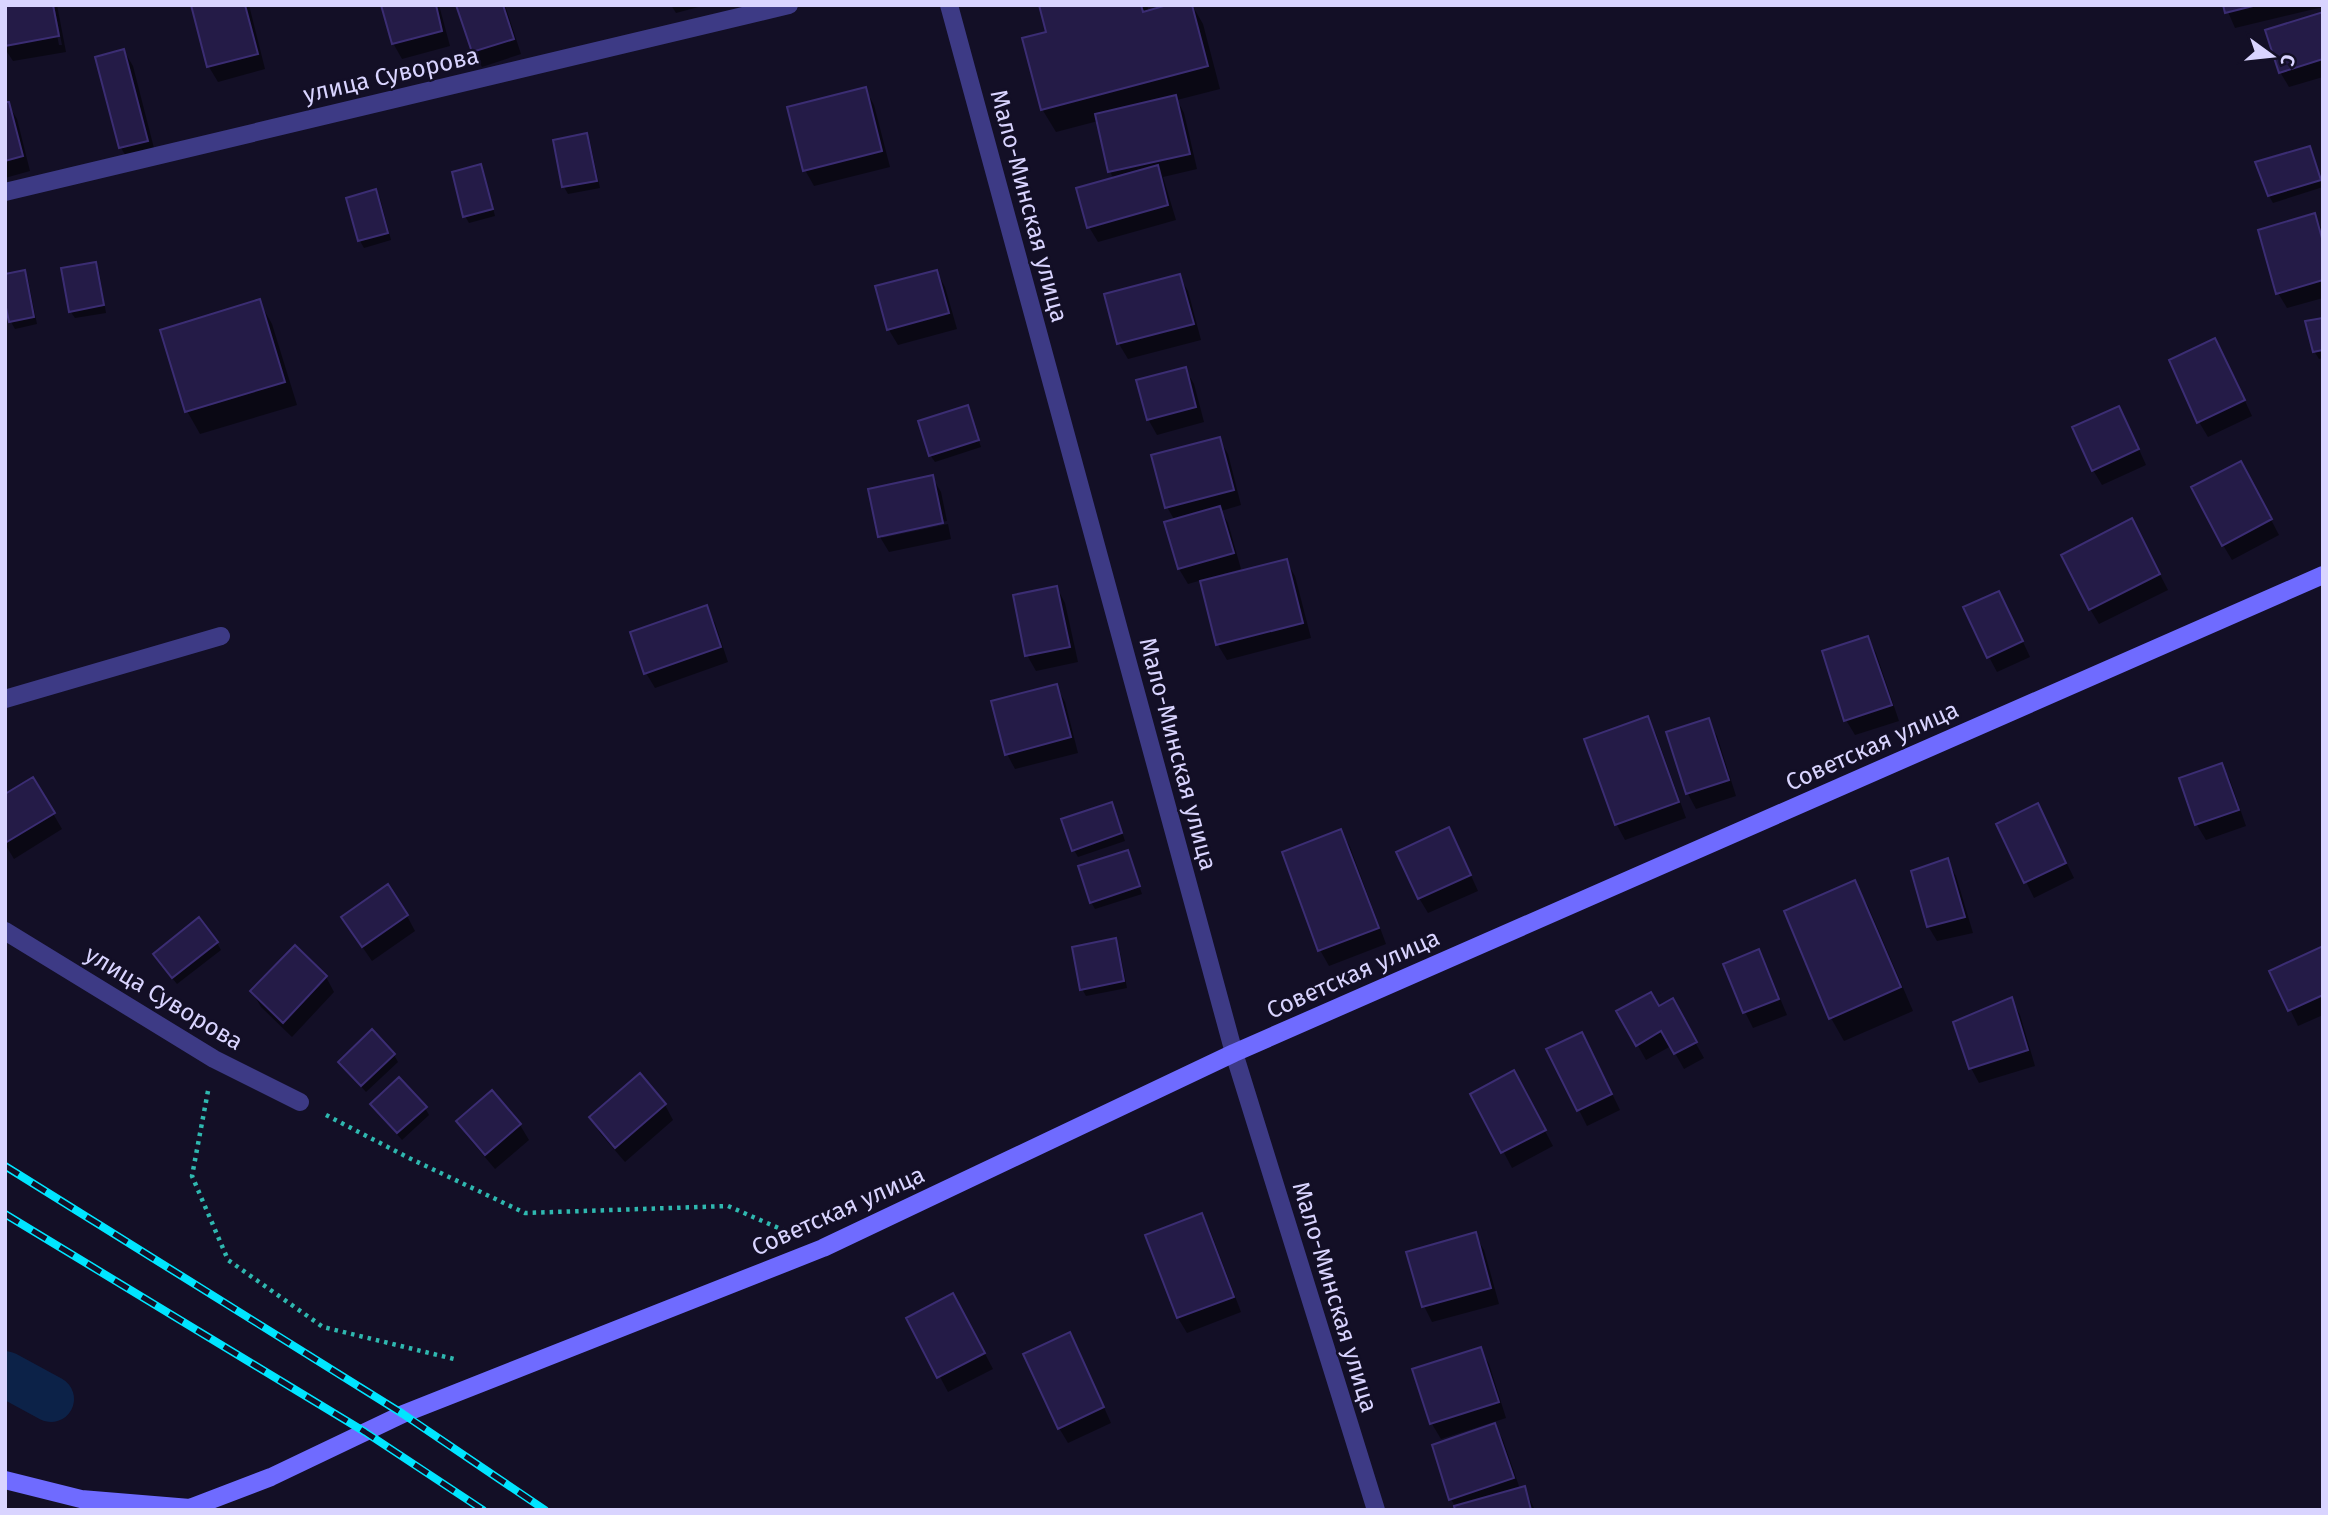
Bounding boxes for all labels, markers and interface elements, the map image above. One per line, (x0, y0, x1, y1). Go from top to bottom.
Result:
north arrow (2237, 21, 2307, 91)
street label: улица Суворова (300, 41, 482, 109)
text: С (2275, 52, 2300, 69)
street label: Мало-Минская улица (984, 87, 1074, 325)
street label: Мало-Минская улица (1133, 635, 1223, 873)
street label: Советская улица (1781, 695, 1963, 797)
street label: Советская улица (1262, 923, 1444, 1025)
street label: улица Суворова (80, 940, 248, 1056)
street label: Советская улица (747, 1160, 929, 1262)
street label: Мало-Минская улица (1287, 1178, 1383, 1416)

